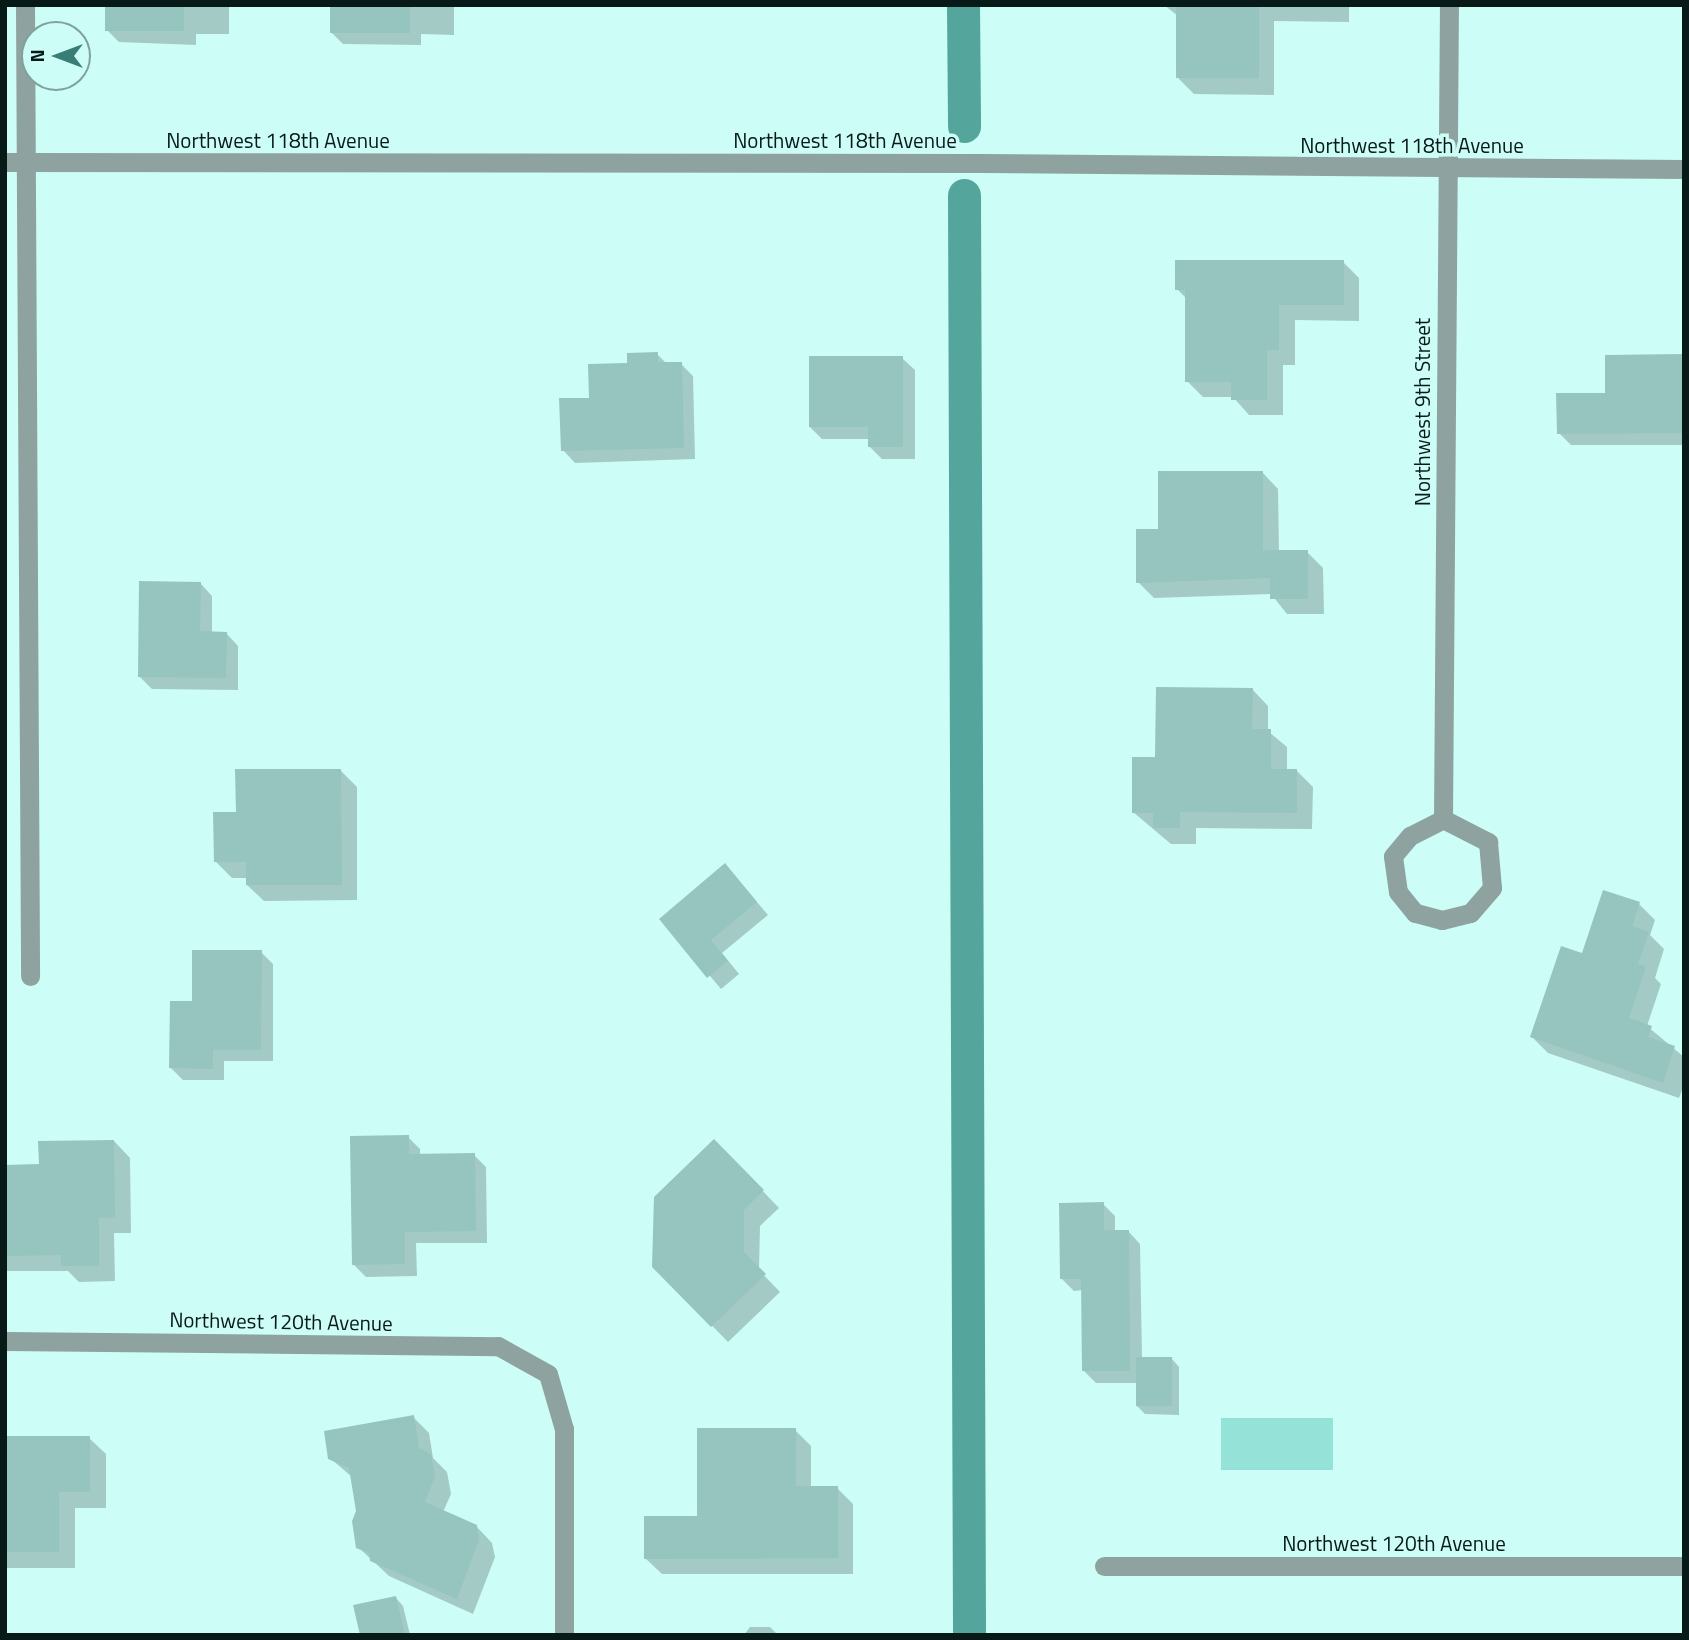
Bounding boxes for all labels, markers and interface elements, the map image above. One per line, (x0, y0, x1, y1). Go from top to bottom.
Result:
north arrow (21, 21, 91, 91)
text: N (22, 49, 51, 63)
street label: Northwest 118th Avenue (166, 127, 390, 153)
street label: Northwest 118th Avenue (733, 127, 957, 153)
street label: Northwest 118th Avenue (1300, 132, 1524, 158)
street label: Northwest 9th Street (1409, 318, 1435, 506)
street label: Northwest 120th Avenue (169, 1306, 393, 1336)
street label: Northwest 120th Avenue (1282, 1530, 1506, 1556)

